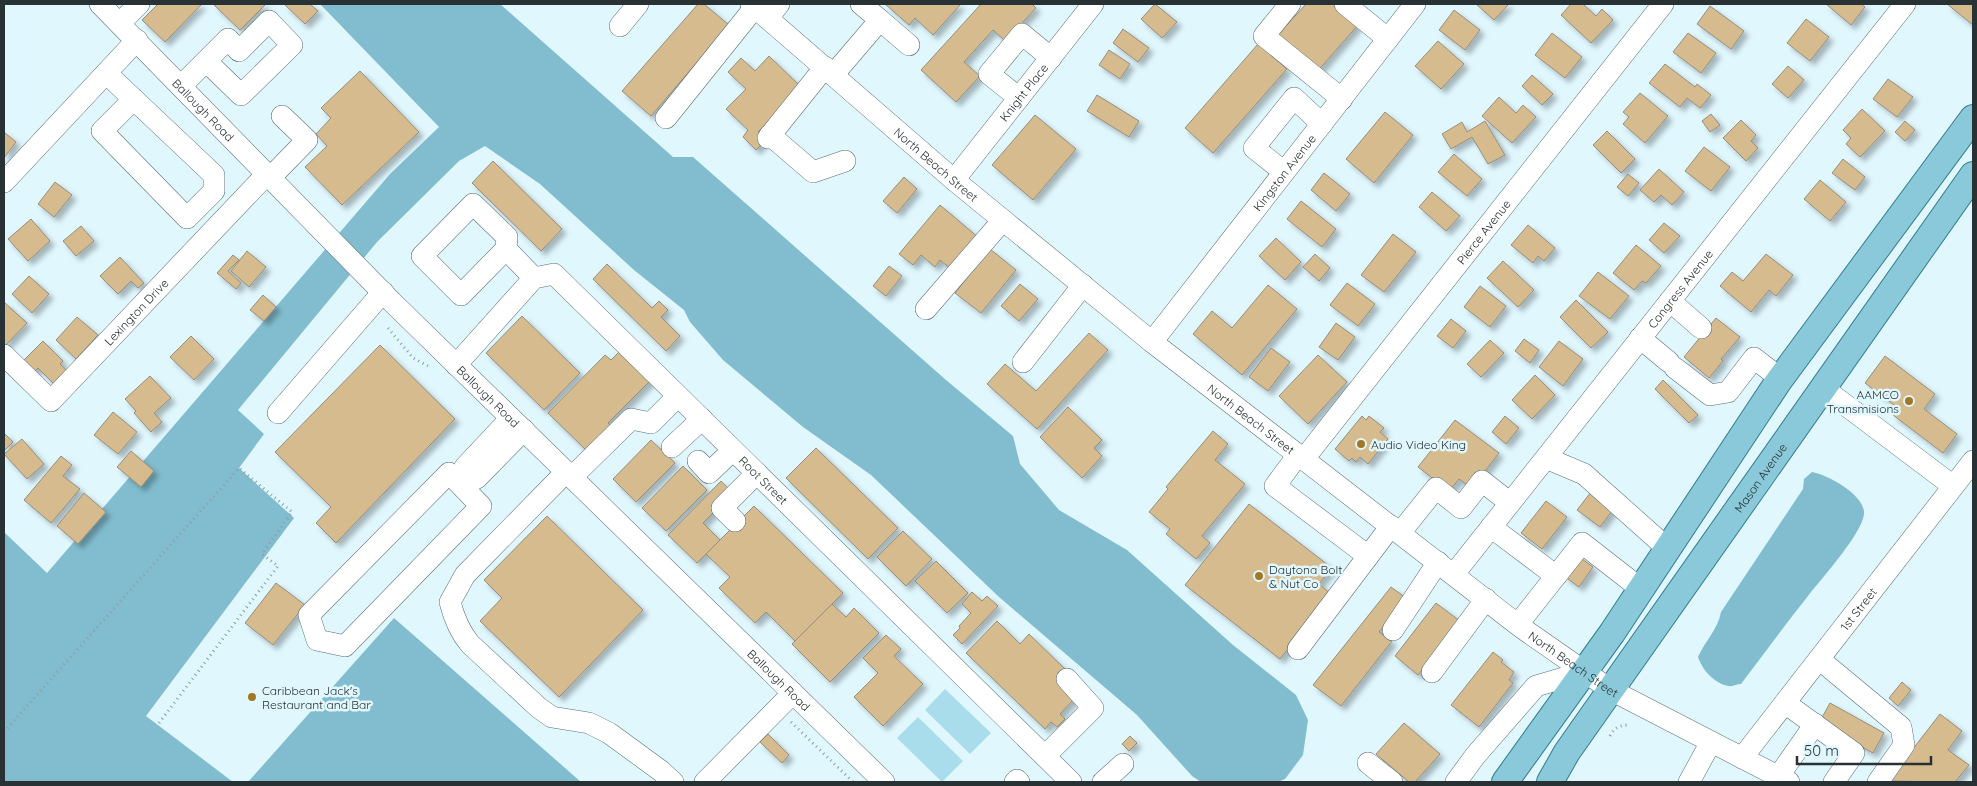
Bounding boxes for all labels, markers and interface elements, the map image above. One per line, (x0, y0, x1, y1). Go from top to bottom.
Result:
street label: Knight Place (996, 60, 1051, 124)
street label: Ballough Road (170, 75, 238, 144)
street label: North Beach Street (891, 124, 981, 204)
street label: Kingston Avenue (1249, 131, 1319, 214)
street label: Pierce Avenue (1453, 196, 1514, 267)
street label: Congress Avenue (1644, 246, 1716, 331)
street label: Lexington Drive (101, 275, 171, 348)
street label: Ballough Road (454, 362, 523, 430)
street label: North Beach Street (1205, 380, 1298, 457)
place label: AAMCO Transmisions (1827, 387, 1899, 416)
marker: AAMCO Transmisions (1903, 395, 1915, 407)
place label: Audio Video King (1371, 437, 1466, 452)
marker: Audio Video King (1355, 438, 1367, 450)
street label: Mason Avenue (1731, 440, 1790, 515)
street label: Root Street (736, 453, 791, 507)
place label: Daytona Bolt & Nut Co (1269, 562, 1342, 591)
marker: Daytona Bolt & Nut Co (1253, 570, 1265, 582)
street label: 1st Street (1837, 584, 1879, 633)
street label: North Beach Street (1526, 628, 1621, 700)
street label: Ballough Road (745, 646, 814, 714)
place label: Caribbean Jack's Restaurant and Bar (262, 683, 371, 712)
marker: Caribbean Jack's Restaurant and Bar (246, 691, 258, 703)
scale bar (1797, 734, 1931, 766)
text: 50 m (1804, 741, 1839, 760)

